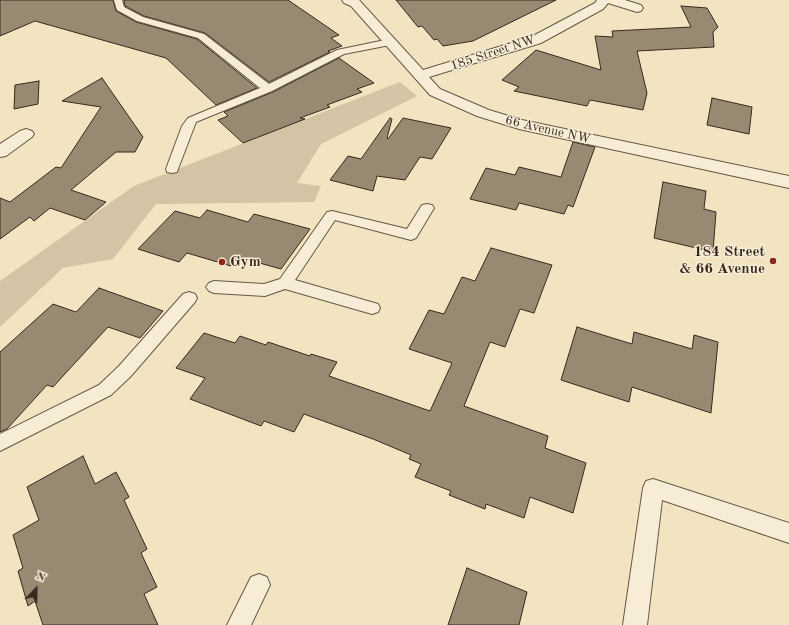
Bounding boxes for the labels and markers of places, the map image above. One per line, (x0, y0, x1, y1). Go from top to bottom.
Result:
place label: 184 Street & 66 Avenue (680, 243, 765, 278)
place label: Gym (230, 253, 261, 271)
marker: 184 Street & 66 Avenue (768, 256, 778, 266)
marker: Gym (217, 257, 227, 267)

